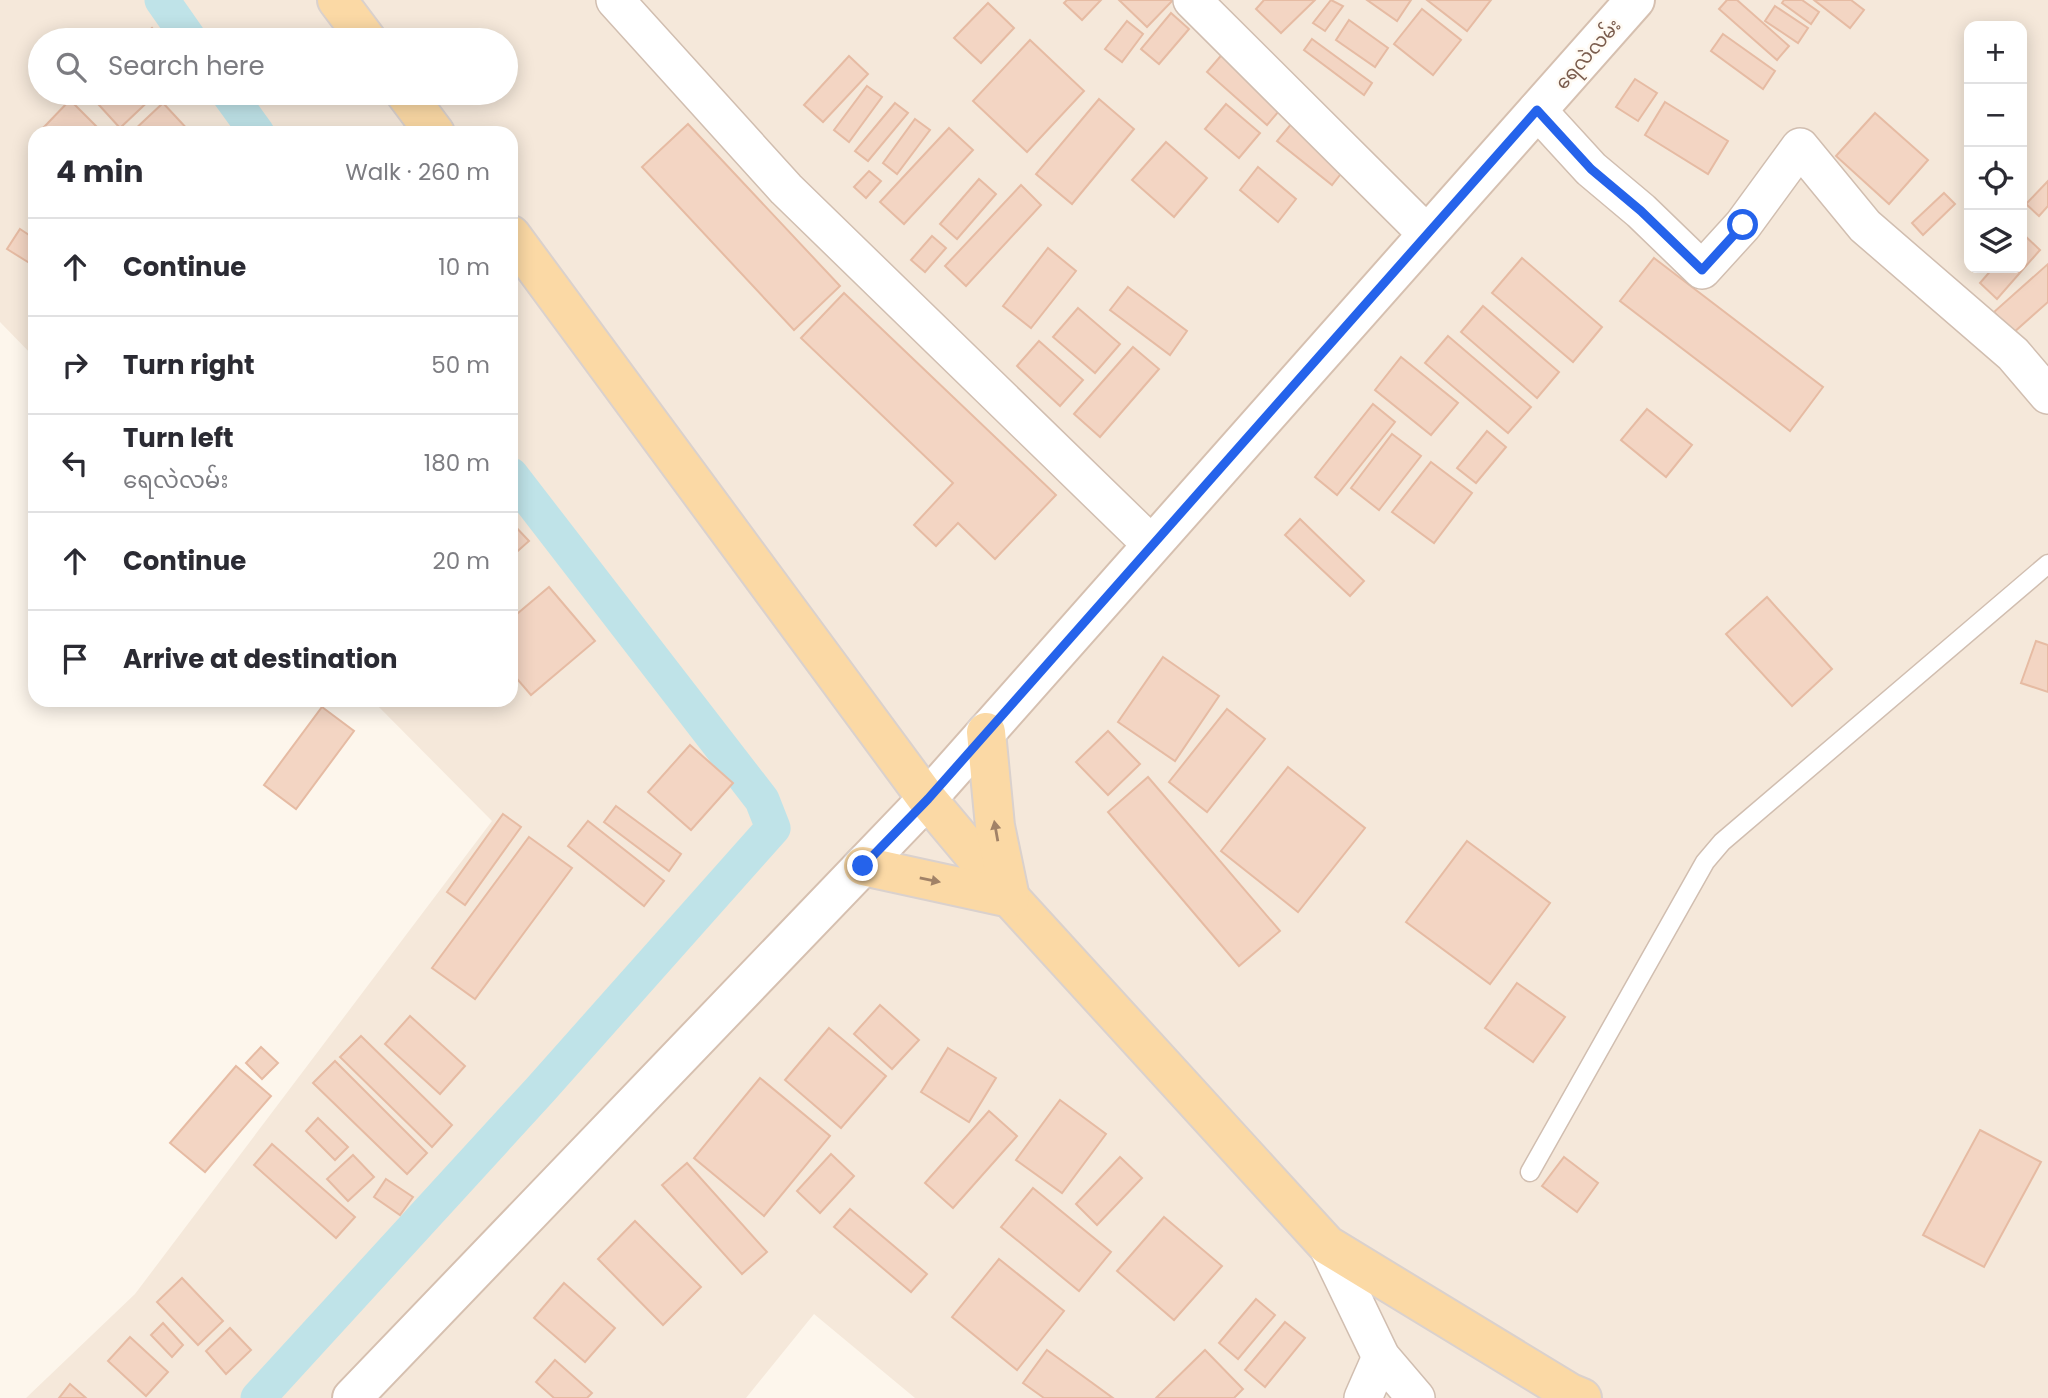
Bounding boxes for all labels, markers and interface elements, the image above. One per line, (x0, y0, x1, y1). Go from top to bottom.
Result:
street label: ရေလဲလမ်း (1548, 12, 1629, 97)
map controls (1964, 21, 2027, 273)
button: + (1964, 21, 2027, 84)
search box (28, 28, 518, 105)
icon: search (52, 48, 90, 86)
text: Search here (108, 48, 265, 84)
button: − (1964, 84, 2027, 147)
button: locate (1964, 147, 2027, 210)
text: 4 min (56, 150, 144, 193)
text: Walk · 260 m (345, 156, 490, 188)
route start (1727, 209, 1758, 240)
button: layers (1964, 210, 2027, 273)
icon: ahead (56, 248, 94, 286)
text: Continue (123, 249, 246, 285)
text: 10 m (438, 251, 490, 283)
icon: right (56, 346, 94, 384)
text: Turn right (123, 347, 255, 383)
text: 50 m (431, 349, 490, 381)
text: Turn left (123, 420, 234, 456)
icon: left (56, 444, 94, 482)
text: 180 m (424, 447, 490, 479)
text: ရေလဲလမ်း (123, 464, 228, 496)
icon: ahead (56, 542, 94, 580)
text: Continue (123, 543, 246, 579)
text: 20 m (432, 545, 490, 577)
icon: arrive (56, 640, 94, 678)
text: Arrive at destination (123, 641, 398, 677)
one-way arrow (991, 820, 1002, 842)
route end (847, 850, 878, 881)
one-way arrow (919, 875, 941, 886)

